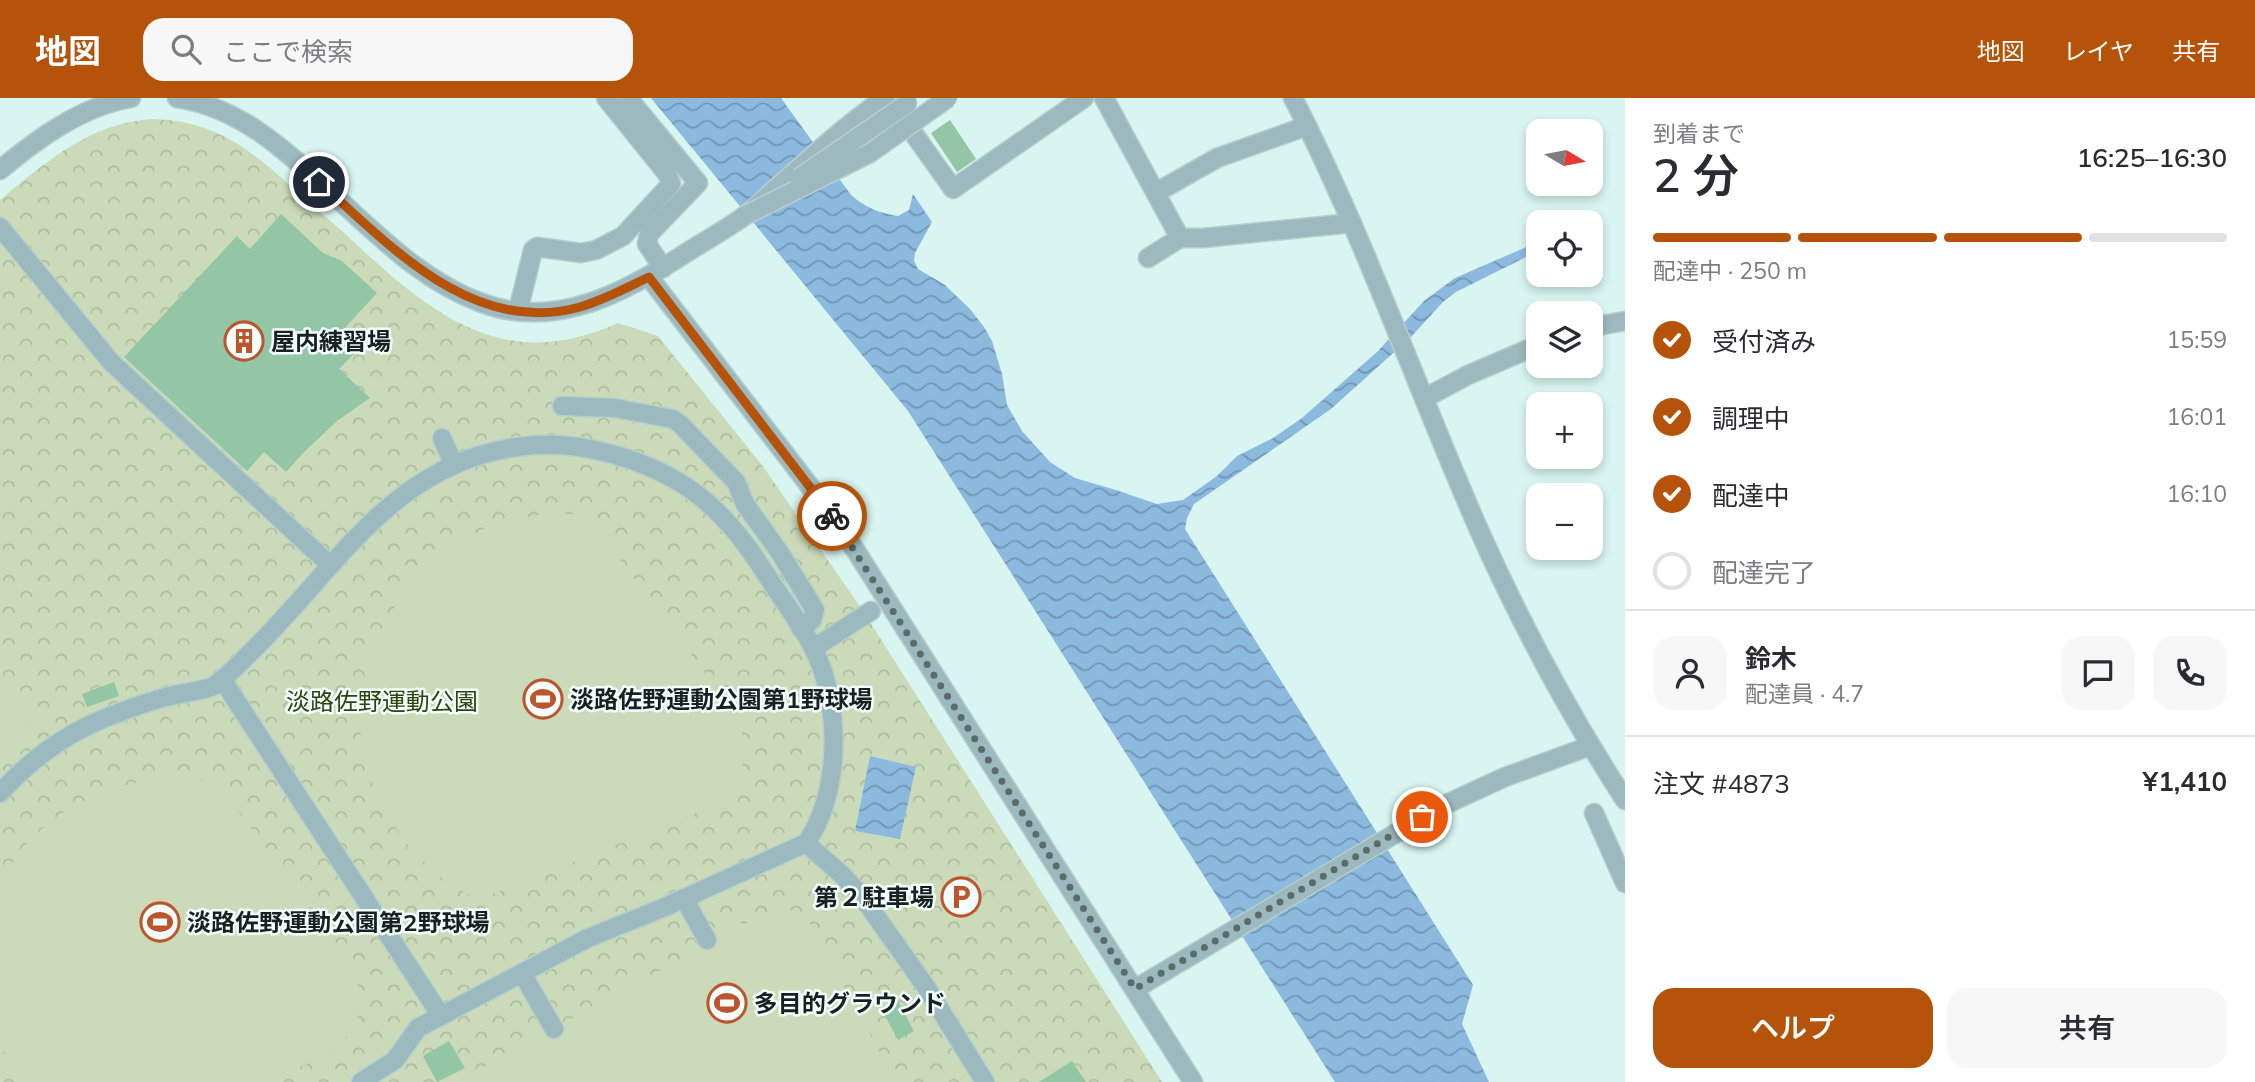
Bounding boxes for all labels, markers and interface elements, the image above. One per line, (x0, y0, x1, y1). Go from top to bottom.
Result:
search box (143, 18, 633, 81)
text: 地図 (35, 30, 101, 71)
icon: search (167, 30, 205, 68)
text: ここで検索 (223, 35, 353, 68)
text: 地図 (1977, 36, 2025, 66)
text: レイヤ (2063, 36, 2134, 66)
text: 共有 (2172, 36, 2220, 66)
north arrow (1526, 119, 1603, 196)
map controls (1526, 119, 1603, 560)
text: 到着まで (1653, 119, 1745, 148)
text: 16:25–16:30 (2077, 141, 2227, 174)
text: 2 分 (1653, 146, 1739, 204)
pin (289, 152, 349, 212)
icon: home (300, 163, 338, 201)
button: locate (1526, 210, 1603, 287)
text: 配達中 · 250 m (1653, 256, 1807, 285)
button: layers (1526, 301, 1603, 378)
building icon: 屋内練習場 (223, 320, 265, 362)
icon: check (1653, 321, 1691, 359)
text: 受付済み (1712, 325, 1816, 358)
text: 15:59 (2167, 325, 2227, 354)
place label: 屋内練習場 (271, 326, 391, 356)
button: + (1526, 392, 1603, 469)
icon: check (1653, 398, 1691, 436)
text: 調理中 (1712, 402, 1790, 435)
text: 16:01 (2167, 402, 2227, 431)
icon: check (1653, 475, 1691, 513)
text: 配達中 (1712, 479, 1790, 512)
text: 16:10 (2167, 479, 2227, 508)
courier (797, 481, 867, 551)
button: − (1526, 483, 1603, 560)
icon: bike (813, 497, 851, 535)
text: 配達完了 (1712, 556, 1816, 589)
button: person (1653, 636, 1727, 710)
button: chat (2061, 636, 2135, 710)
button: phone (2153, 636, 2227, 710)
text: 鈴木 (1745, 642, 1797, 675)
sports icon: 淡路佐野運動公園第1野球場 (522, 678, 564, 720)
text: 配達員 · 4.7 (1745, 679, 1864, 708)
place label: 淡路佐野運動公園第1野球場 (570, 684, 872, 714)
park label: 淡路佐野運動公園 (286, 686, 478, 716)
text: ¥1,410 (2143, 765, 2227, 798)
text: 注文 #4873 (1653, 767, 1790, 800)
pin (1392, 787, 1452, 847)
icon: bag (1403, 798, 1441, 836)
parking icon: 第２駐車場 (940, 876, 982, 918)
place label: 第２駐車場 (814, 882, 934, 912)
sports icon: 淡路佐野運動公園第2野球場 (139, 901, 181, 943)
place label: 淡路佐野運動公園第2野球場 (187, 907, 489, 937)
sports icon: 多目的グラウンド (706, 982, 748, 1024)
place label: 多目的グラウンド (754, 988, 946, 1018)
button: ヘルプ (1653, 988, 1933, 1068)
button: 共有 (1947, 988, 2227, 1068)

